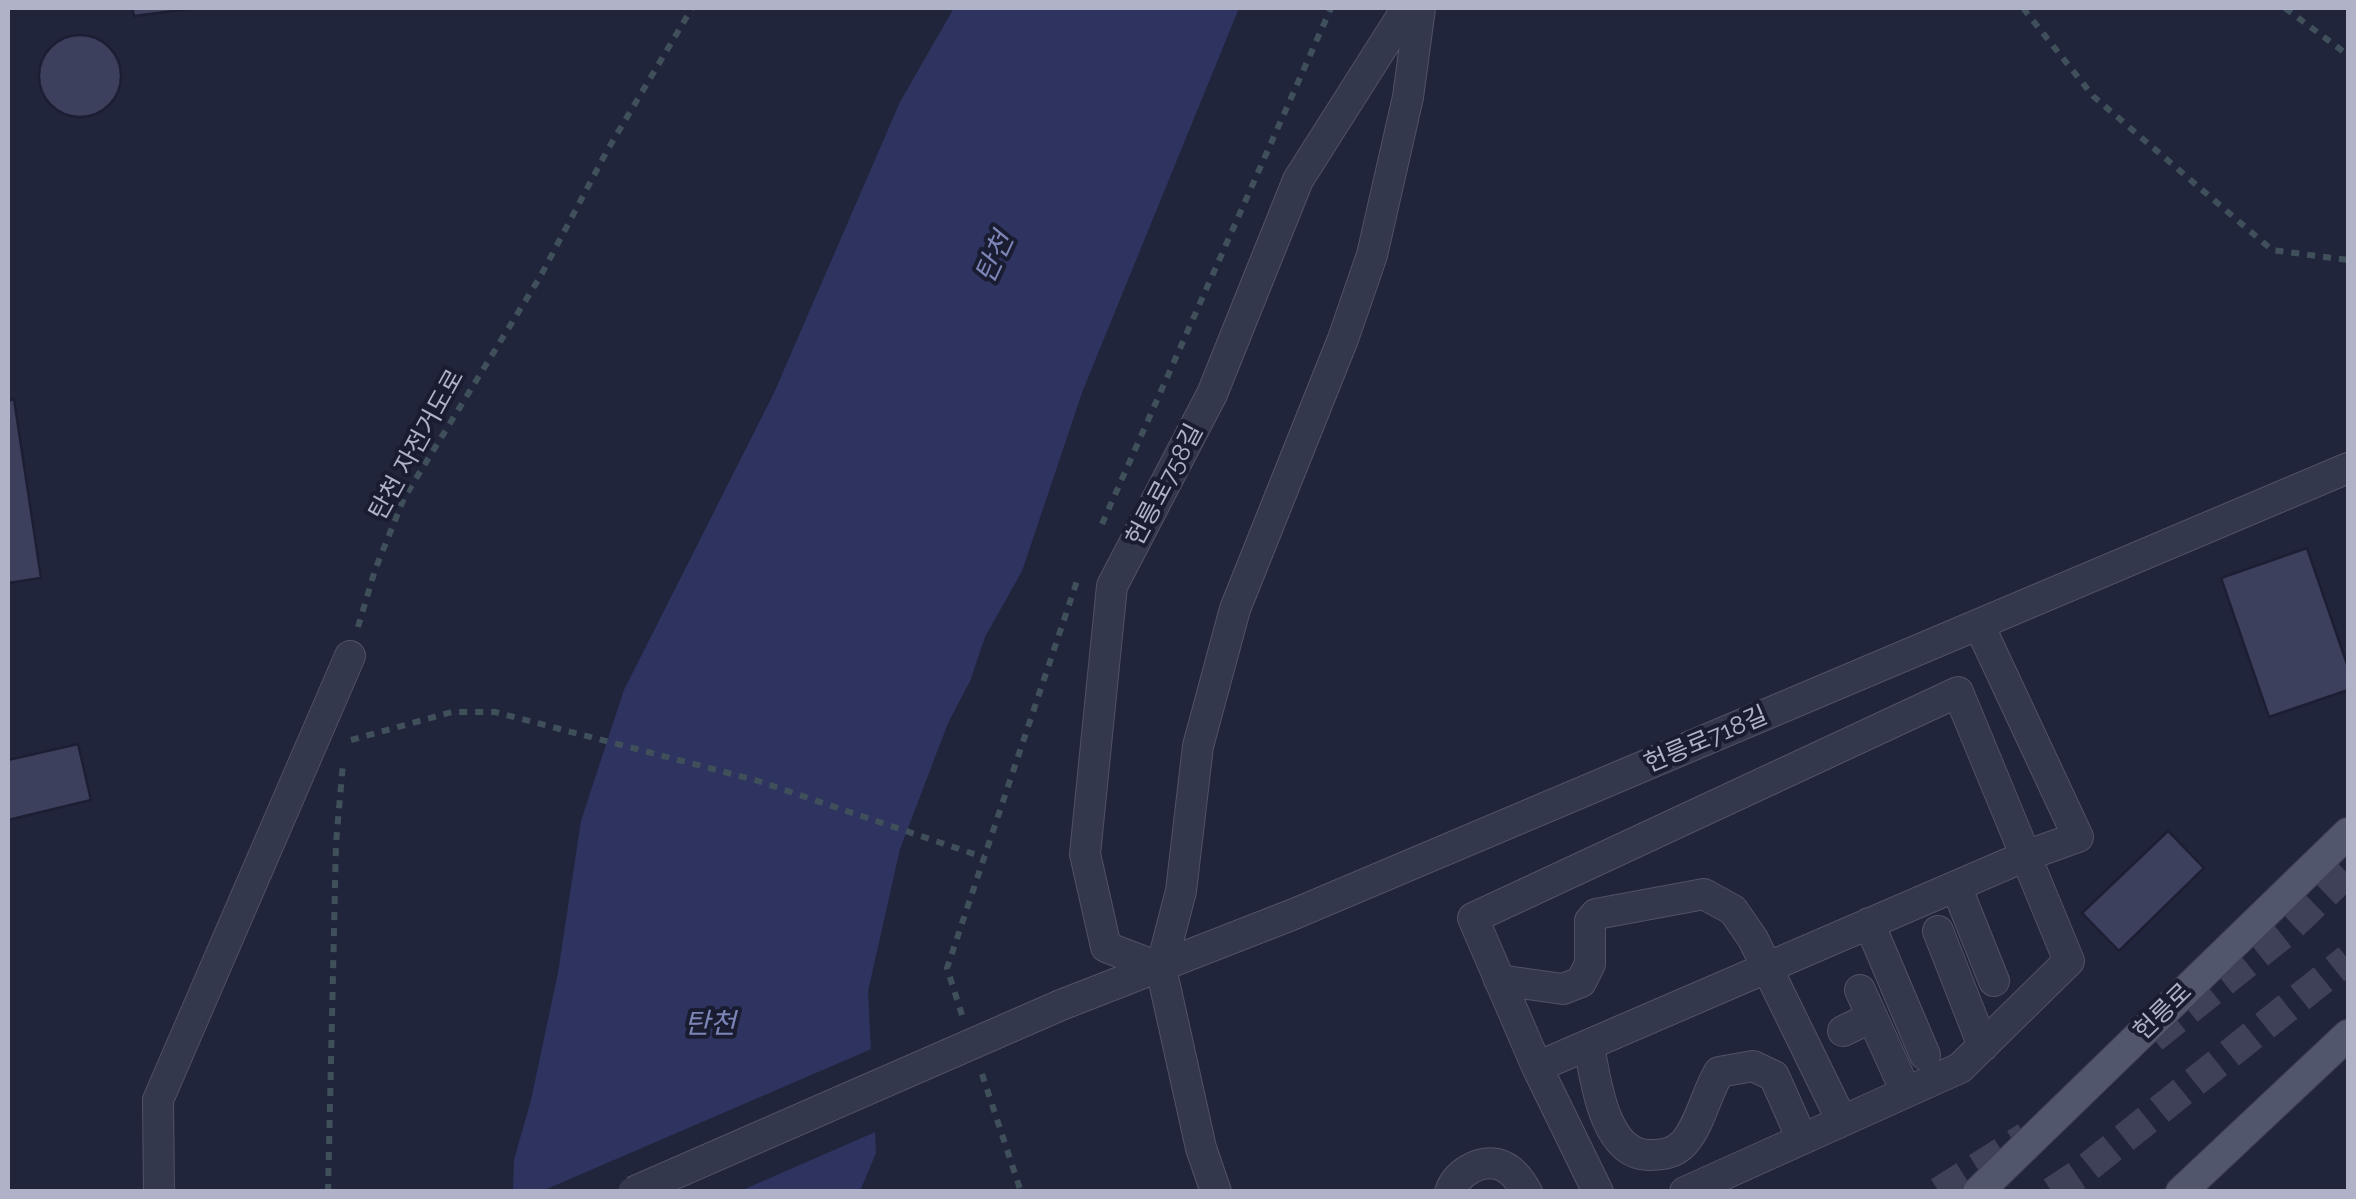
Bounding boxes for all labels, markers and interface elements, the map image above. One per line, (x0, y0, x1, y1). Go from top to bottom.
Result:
water label: 탄천 (969, 228, 1021, 288)
street label: 탄천 자전거도로 (363, 365, 471, 525)
street label: 헌릉로758길 (1120, 419, 1210, 551)
street label: 헌릉로718길 (1640, 701, 1772, 779)
street label: 헌릉로 (2128, 977, 2198, 1047)
water label: 탄천 (684, 1008, 736, 1042)

